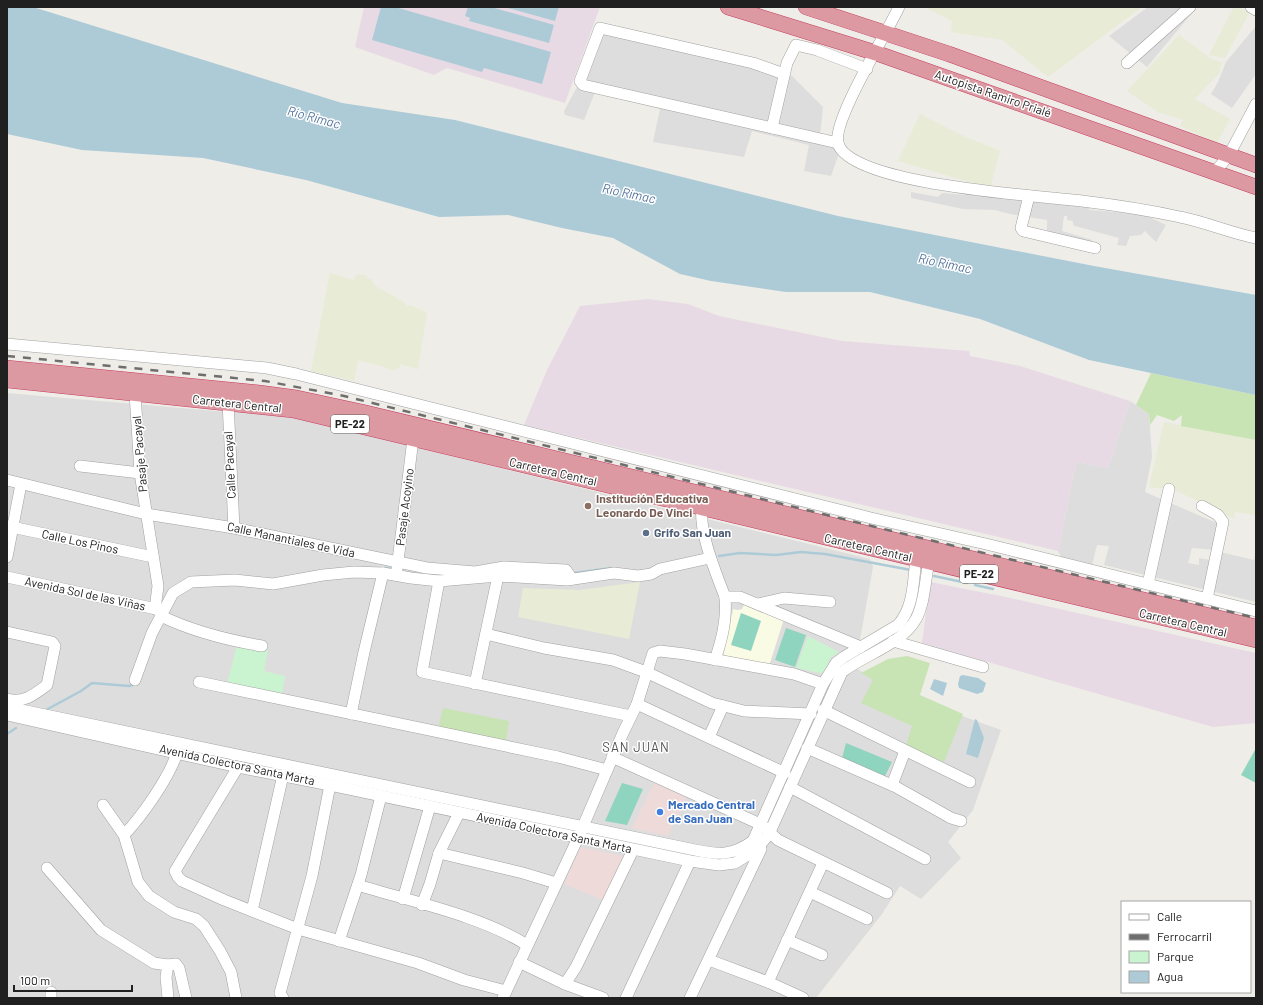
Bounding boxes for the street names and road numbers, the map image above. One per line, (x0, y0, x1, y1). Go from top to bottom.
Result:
street label: Autopista Ramiro Prialé (933, 67, 1053, 120)
street label: Carretera Central (192, 391, 282, 415)
street label: Pasaje Pacayal (129, 415, 149, 493)
road number: PE-22 (331, 415, 369, 433)
street label: Calle Pacayal (220, 431, 238, 499)
street label: Carretera Central (508, 454, 598, 488)
street label: Pasaje Acoyino (392, 467, 416, 546)
street label: Calle Manantiales de Vida (226, 519, 356, 559)
street label: Calle Los Pinos (41, 526, 120, 556)
street label: Carretera Central (823, 530, 913, 564)
road number: PE-22 (960, 565, 998, 583)
street label: Avenida Sol de las Viñas (24, 573, 147, 613)
street label: Carretera Central (1138, 605, 1228, 639)
street label: Avenida Colectora Santa Marta (158, 741, 316, 787)
street label: Avenida Colectora Santa Marta (475, 809, 633, 855)

